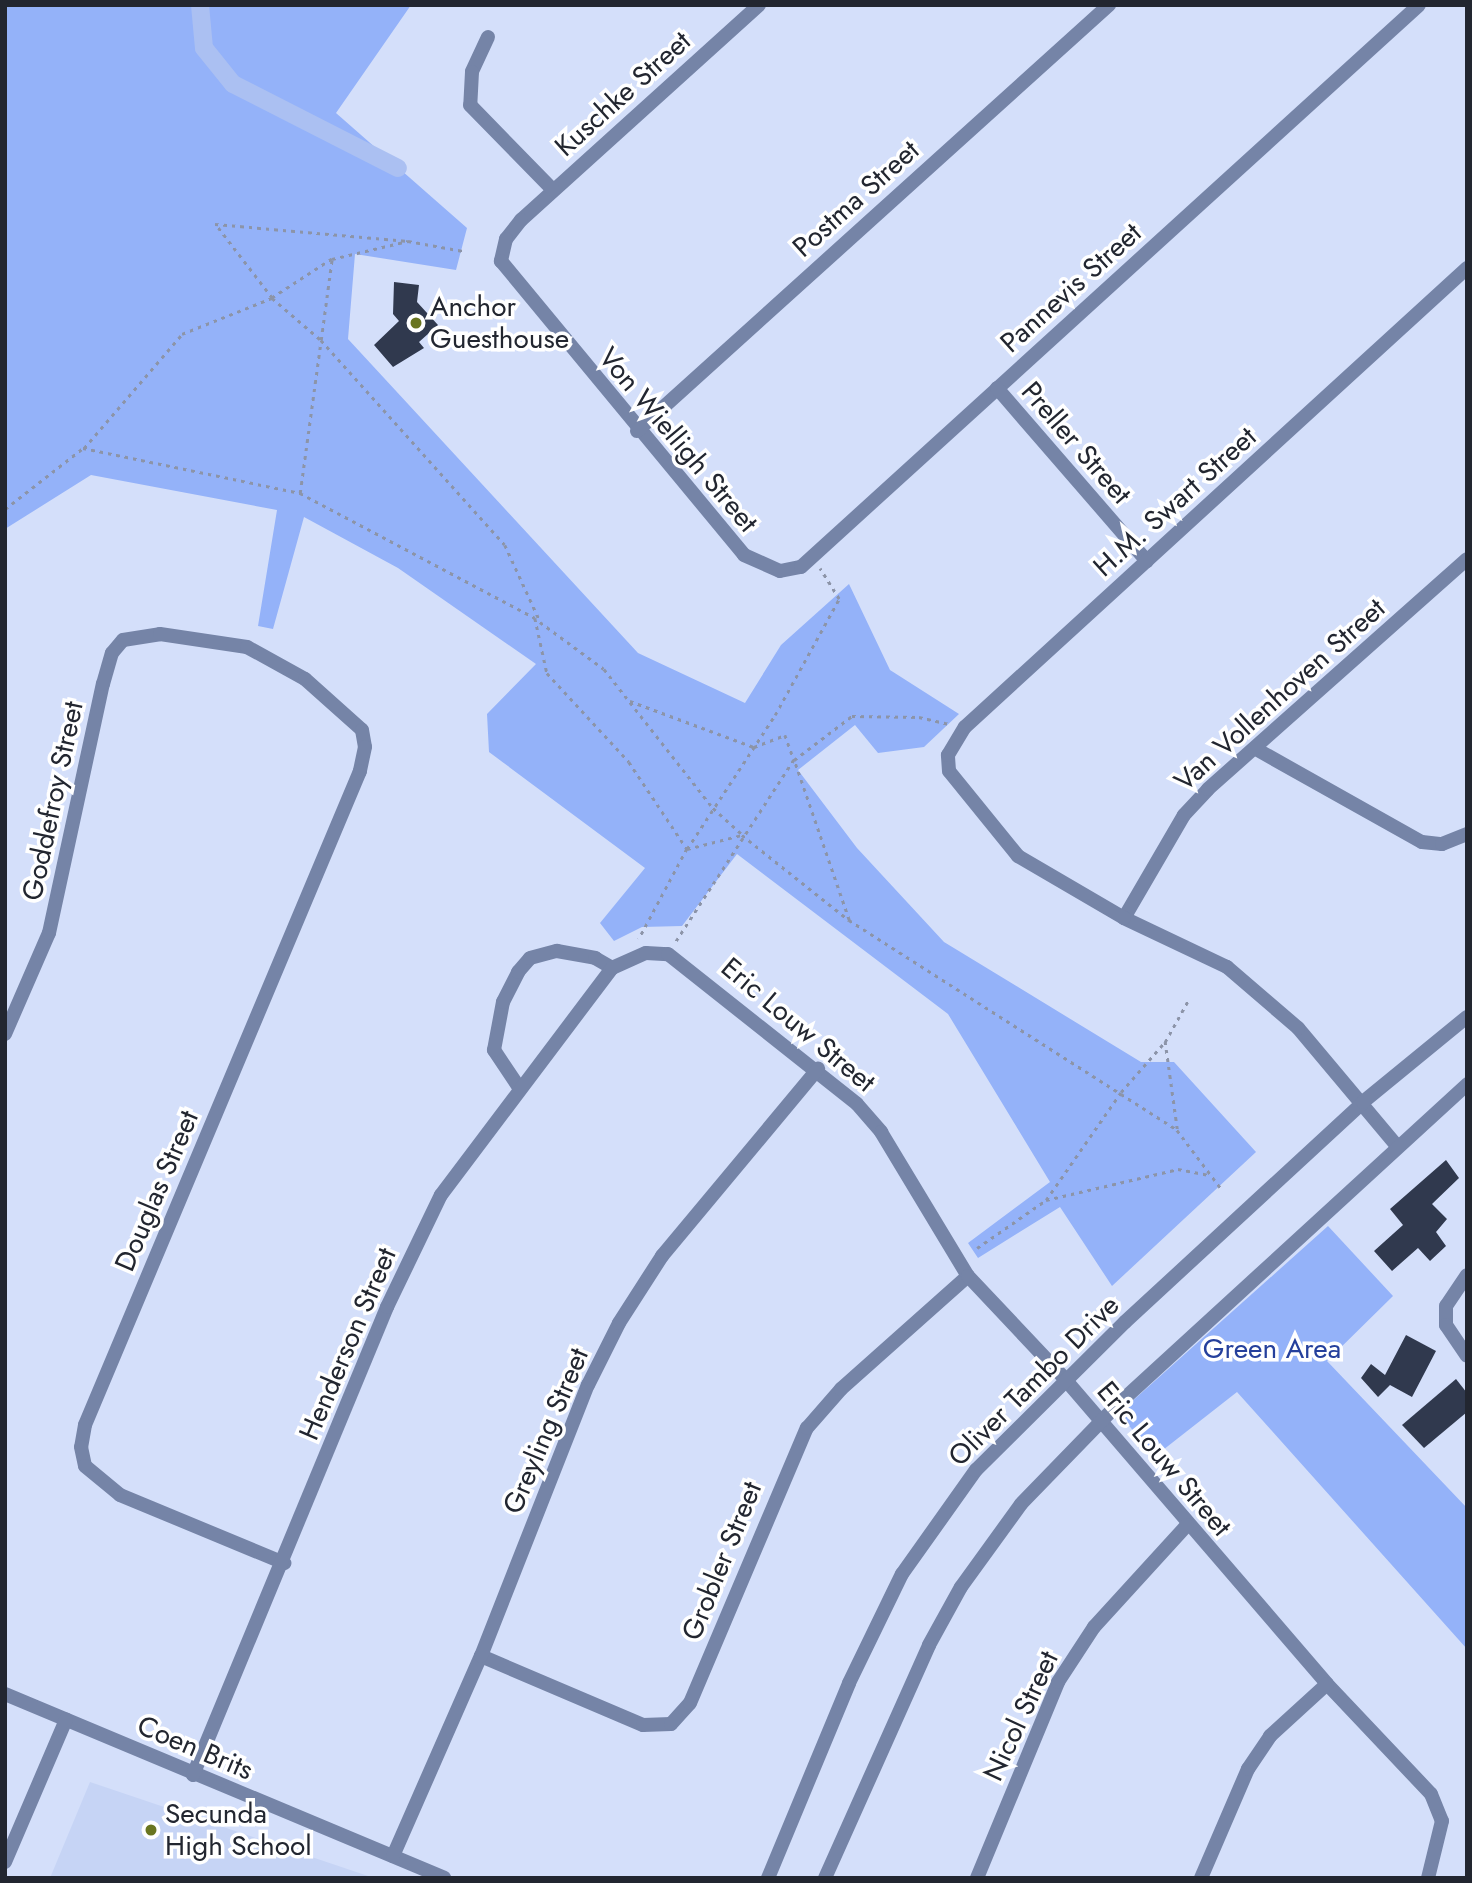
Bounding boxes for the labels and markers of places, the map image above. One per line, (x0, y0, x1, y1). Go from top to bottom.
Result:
place label: Anchor Guesthouse (430, 290, 569, 356)
marker: Anchor Guesthouse (408, 315, 424, 331)
place label: Secunda High School (165, 1797, 312, 1863)
marker: Secunda High School (143, 1822, 159, 1838)

